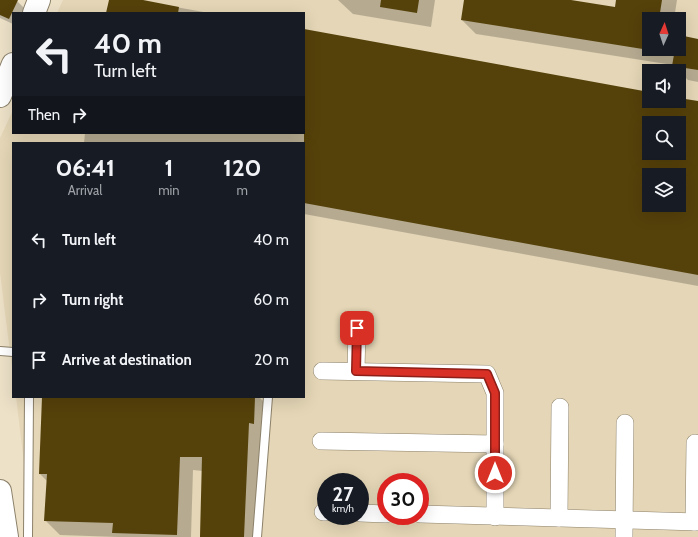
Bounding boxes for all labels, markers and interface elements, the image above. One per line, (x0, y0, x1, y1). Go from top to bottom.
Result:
north arrow (642, 12, 686, 56)
map controls (642, 12, 686, 212)
text: 40 m (94, 26, 162, 60)
icon: left (28, 28, 80, 80)
text: Turn left (94, 60, 157, 82)
button: sound (642, 64, 686, 108)
icon: right (68, 104, 90, 126)
text: Then (28, 106, 60, 124)
button: search (642, 116, 686, 160)
text: 06:41 (55, 153, 115, 182)
text: 1 (164, 153, 173, 182)
text: 120 (223, 153, 262, 182)
button: layers (642, 168, 686, 212)
text: Arrival (68, 182, 102, 198)
text: min (158, 182, 180, 198)
text: m (237, 182, 248, 198)
icon: left (28, 229, 50, 251)
text: Turn left (62, 231, 116, 249)
text: 40 m (253, 231, 289, 249)
icon: right (28, 289, 50, 311)
text: Turn right (62, 291, 123, 309)
text: 60 m (253, 291, 289, 309)
pin (340, 311, 374, 345)
icon: arrive (346, 317, 368, 339)
icon: arrive (28, 349, 50, 371)
text: Arrive at destination (62, 351, 192, 369)
text: 20 m (254, 351, 289, 369)
position arrow (474, 452, 516, 494)
speed limit sign: 30 (377, 473, 429, 525)
text: 27 (333, 482, 353, 506)
text: km/h (332, 502, 354, 515)

